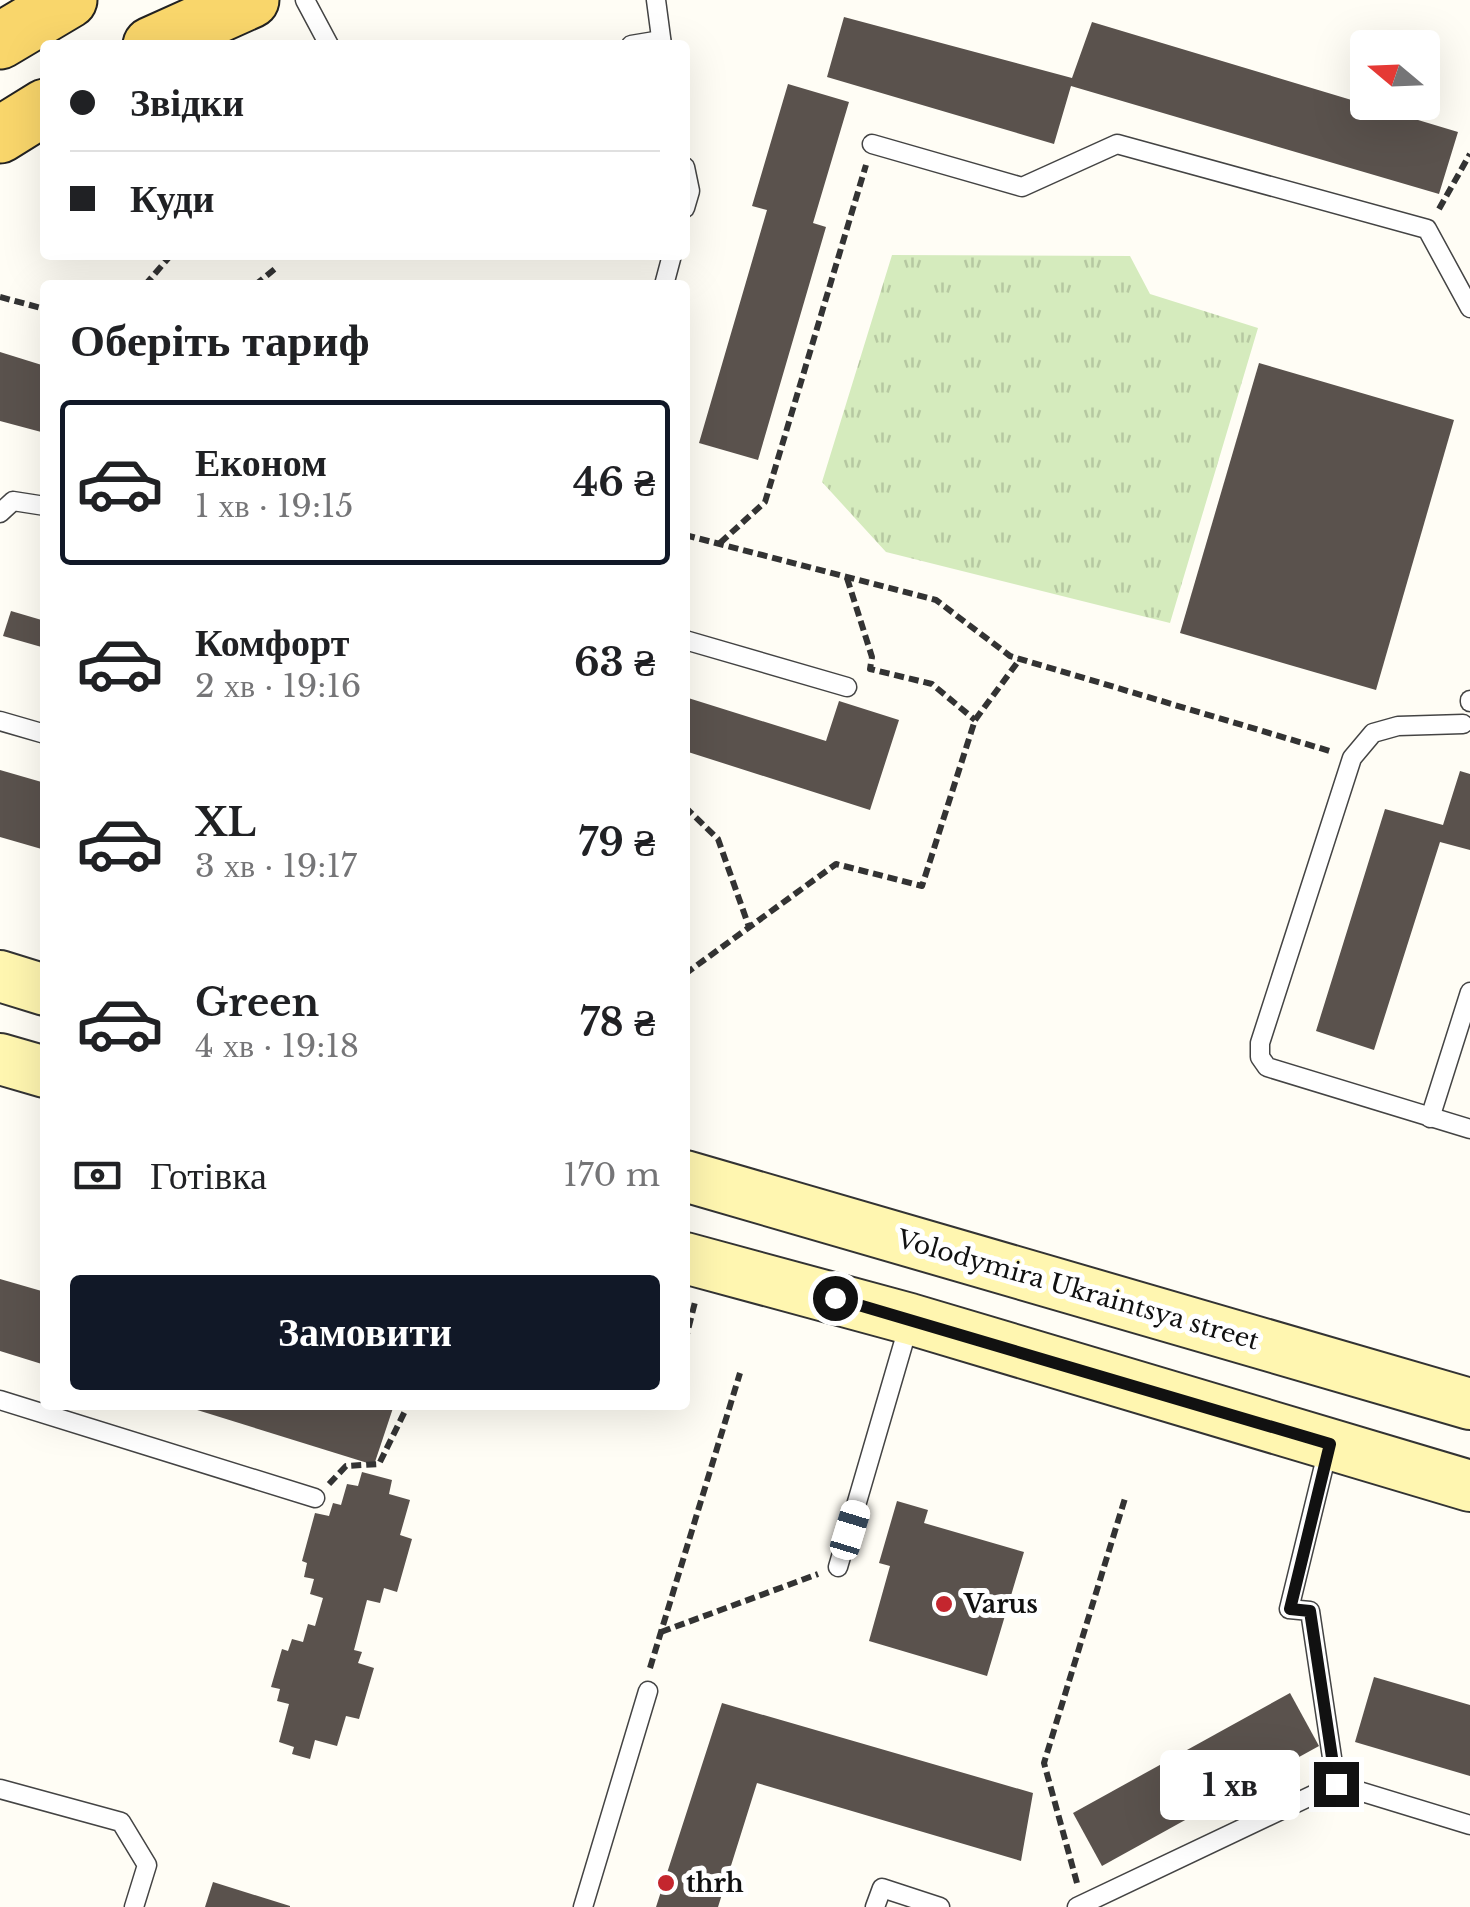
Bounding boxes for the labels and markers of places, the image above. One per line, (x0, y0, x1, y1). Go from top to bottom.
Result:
place label: Varus (963, 1589, 1038, 1620)
marker: Varus (933, 1593, 955, 1615)
place label: thrh (686, 1868, 744, 1899)
marker: thrh (655, 1872, 677, 1894)

